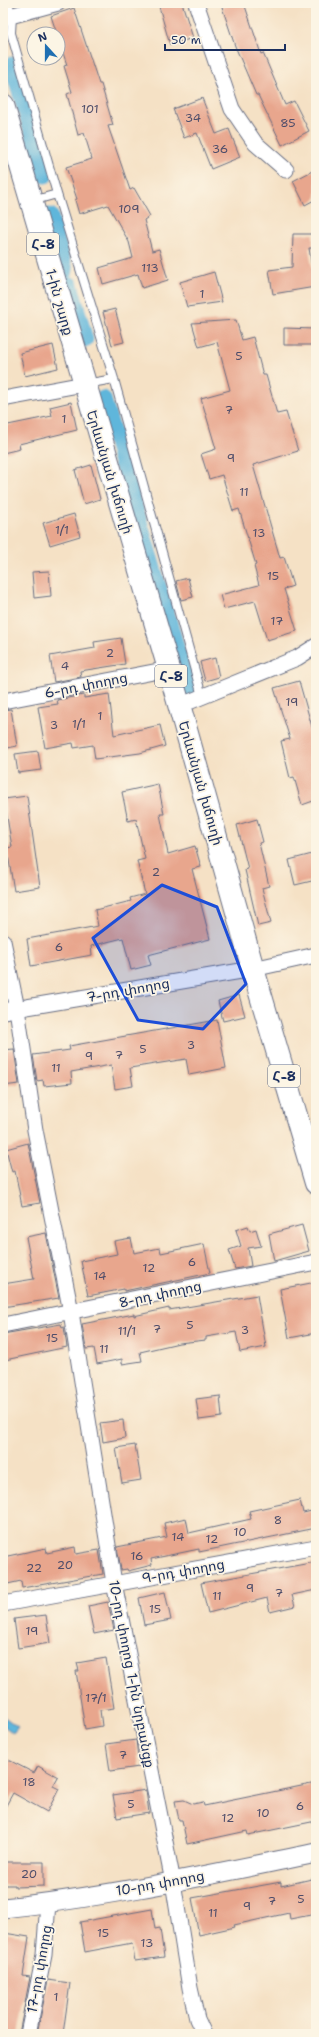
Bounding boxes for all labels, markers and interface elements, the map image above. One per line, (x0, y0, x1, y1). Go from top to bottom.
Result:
north arrow (26, 26, 66, 66)
scale bar (165, 26, 285, 52)
text: N (36, 28, 50, 46)
text: 50 m (171, 32, 201, 48)
house number: 101 (81, 101, 99, 117)
house number: 34 (185, 110, 201, 126)
house number: 85 (280, 115, 296, 131)
house number: 36 (212, 141, 228, 157)
house number: 109 (118, 201, 140, 217)
road number: Հ-8 (27, 233, 59, 255)
house number: 113 (141, 260, 159, 276)
street label: 1-ին շարք (42, 267, 78, 337)
house number: 1 (199, 286, 205, 302)
house number: 5 (235, 348, 243, 364)
house number: 7 (225, 402, 233, 418)
street label: Երևանյան խճուղի (83, 408, 137, 536)
house number: 1 (61, 411, 67, 427)
house number: 9 (227, 450, 235, 466)
house number: 11 (239, 484, 249, 500)
house number: 1/1 (55, 522, 69, 538)
house number: 13 (253, 525, 265, 541)
house number: 15 (267, 568, 279, 584)
house number: 17 (271, 613, 283, 629)
house number: 2 (106, 645, 114, 661)
house number: 4 (61, 658, 69, 674)
road number: Հ-8 (155, 665, 187, 687)
street label: 6-րդ փողոց (43, 668, 129, 702)
house number: 19 (286, 694, 298, 710)
house number: 1 (97, 708, 103, 724)
house number: 1/1 (72, 716, 86, 732)
house number: 3 (50, 717, 58, 733)
street label: Երևանյան խճուղի (175, 719, 227, 847)
house number: 2 (152, 864, 160, 880)
house number: 6 (55, 939, 63, 955)
street label: 7-րդ փողոց (85, 974, 171, 1006)
house number: 3 (187, 1037, 195, 1053)
house number: 5 (139, 1041, 147, 1057)
house number: 7 (115, 1047, 123, 1063)
house number: 9 (85, 1048, 93, 1064)
house number: 11 (51, 1060, 61, 1076)
road number: Հ-8 (268, 1065, 300, 1087)
house number: 6 (188, 1254, 196, 1270)
house number: 12 (143, 1260, 155, 1276)
house number: 14 (94, 1268, 106, 1284)
street label: 8-րդ փողոց (117, 1276, 203, 1312)
house number: 5 (186, 1317, 194, 1333)
house number: 7 (153, 1321, 161, 1337)
house number: 3 (241, 1322, 249, 1338)
house number: 11/1 (118, 1323, 136, 1339)
house number: 15 (46, 1330, 58, 1346)
house number: 11 (99, 1341, 109, 1357)
house number: 8 (274, 1512, 282, 1528)
house number: 10 (233, 1524, 247, 1540)
house number: 14 (172, 1529, 184, 1545)
house number: 12 (206, 1531, 218, 1547)
house number: 16 (130, 1548, 144, 1564)
street label: 9-րդ փողոց (140, 1555, 226, 1587)
house number: 20 (57, 1557, 73, 1573)
house number: 22 (26, 1560, 42, 1576)
street label: 10-րդ փողոց 1-ին նրբանցք (105, 1579, 159, 1769)
house number: 9 (246, 1580, 254, 1596)
house number: 7 (275, 1585, 283, 1601)
house number: 11 (212, 1588, 222, 1604)
house number: 15 (149, 1601, 161, 1617)
house number: 19 (26, 1623, 38, 1639)
house number: 17/1 (85, 1690, 107, 1706)
house number: 7 (119, 1747, 127, 1763)
house number: 18 (22, 1774, 36, 1790)
house number: 5 (127, 1796, 135, 1812)
house number: 6 (296, 1798, 304, 1814)
house number: 10 (256, 1805, 270, 1821)
house number: 12 (222, 1810, 234, 1826)
house number: 20 (21, 1866, 37, 1882)
street label: 10-րդ փողոց (114, 1866, 206, 1900)
house number: 5 (297, 1891, 305, 1907)
house number: 7 (268, 1893, 276, 1909)
house number: 9 (243, 1898, 251, 1914)
house number: 11 (208, 1905, 218, 1921)
street label: 17-րդ փողոց (23, 1924, 55, 2014)
house number: 15 (97, 1925, 109, 1941)
house number: 13 (141, 1935, 153, 1951)
house number: 1 (53, 1990, 59, 2004)

